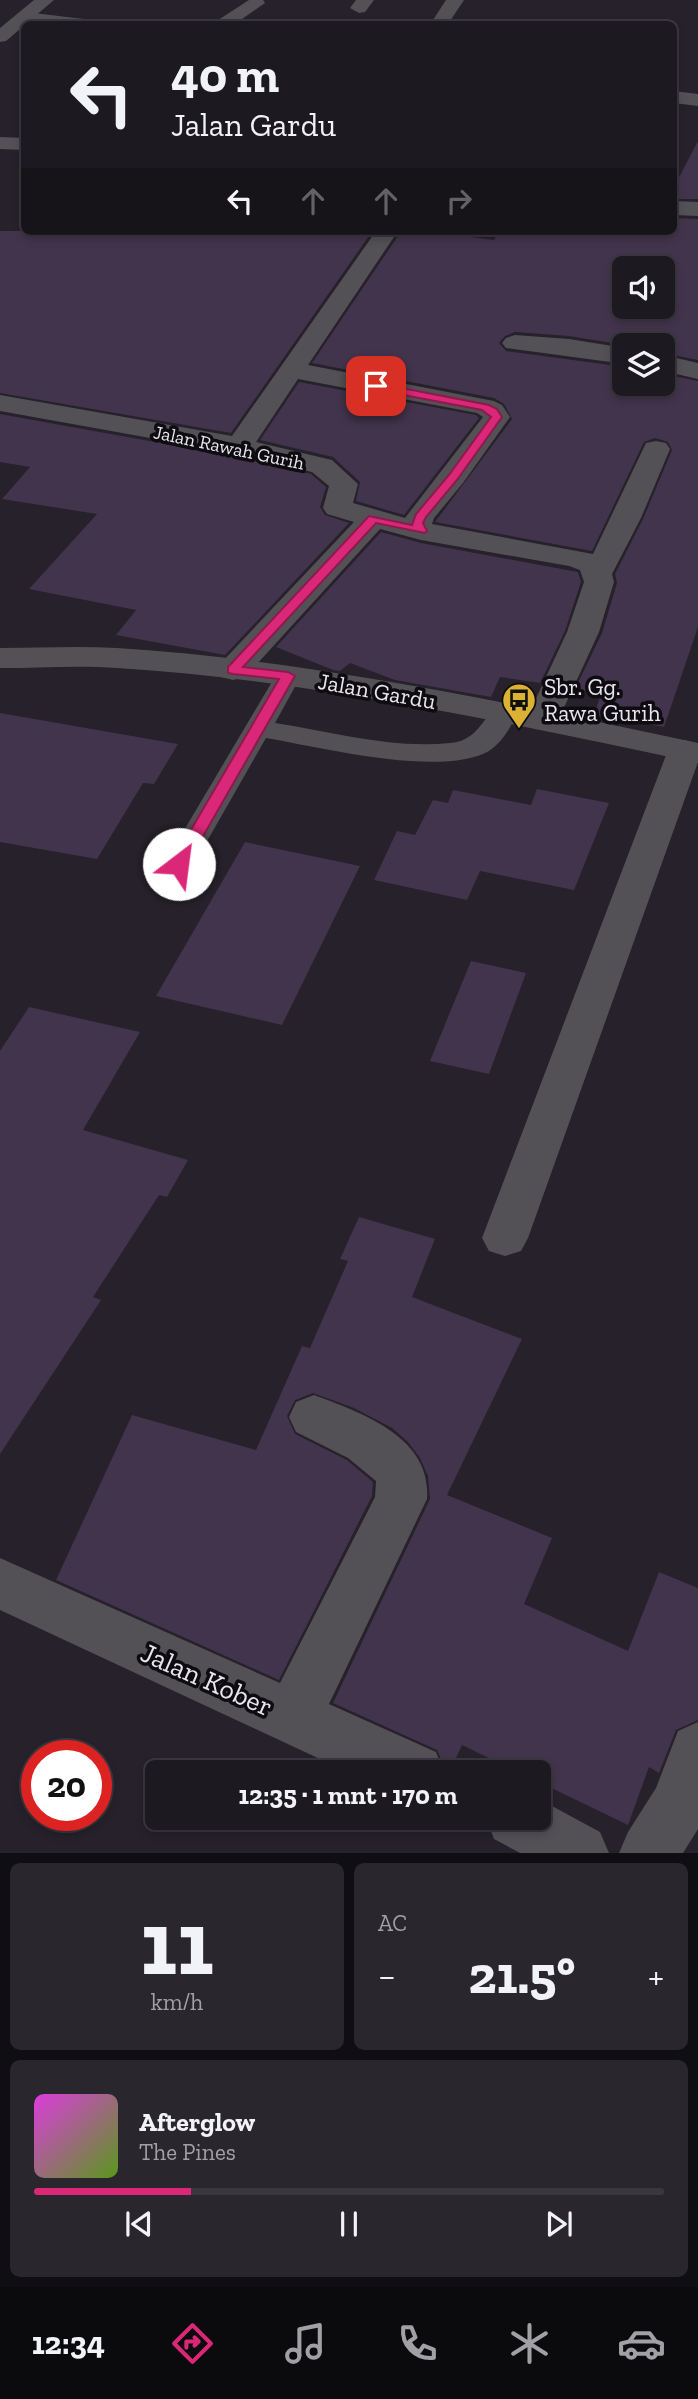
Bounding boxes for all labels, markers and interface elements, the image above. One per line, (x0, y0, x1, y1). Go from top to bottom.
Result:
text: 40 m (171, 46, 279, 105)
icon: left (56, 49, 147, 140)
text: Jalan Gardu (171, 106, 336, 144)
icon: left (221, 182, 259, 220)
icon: ahead (294, 182, 332, 220)
icon: ahead (367, 182, 405, 220)
icon: right (440, 182, 478, 220)
map controls (612, 256, 675, 396)
button: sound (612, 256, 675, 319)
button: layers (612, 333, 675, 396)
pin (346, 356, 406, 416)
icon: arrive (357, 367, 395, 405)
street label: Jalan Rawah Gurih (151, 420, 307, 475)
street label: Jalan Gardu (316, 667, 438, 715)
place label: Sbr. Gg. Rawa Gurih (544, 673, 661, 727)
bus stop icon: Sbr. Gg. Rawa Gurih (500, 681, 538, 730)
position arrow (142, 827, 216, 901)
street label: Jalan Kober (136, 1636, 278, 1723)
speed limit sign: 20 (21, 1740, 112, 1831)
text: 12:35 · 1 mnt · 170 m (238, 1779, 458, 1811)
text: 11 (140, 1888, 214, 1997)
text: AC (378, 1909, 407, 1937)
text: 21.5° (468, 1944, 575, 2006)
text: − (378, 1953, 396, 1999)
text: + (648, 1953, 664, 1999)
text: km/h (151, 1988, 203, 2016)
text: Afterglow (139, 2106, 255, 2138)
text: The Pines (139, 2138, 236, 2166)
icon: previous (120, 2205, 158, 2243)
icon: pause (330, 2205, 368, 2243)
icon: next (540, 2205, 578, 2243)
icon: directions (168, 2319, 217, 2368)
icon: music (281, 2319, 330, 2368)
icon: phone (393, 2319, 442, 2368)
icon: climate (505, 2319, 554, 2368)
icon: car (617, 2319, 666, 2368)
text: 12:34 (32, 2324, 105, 2362)

